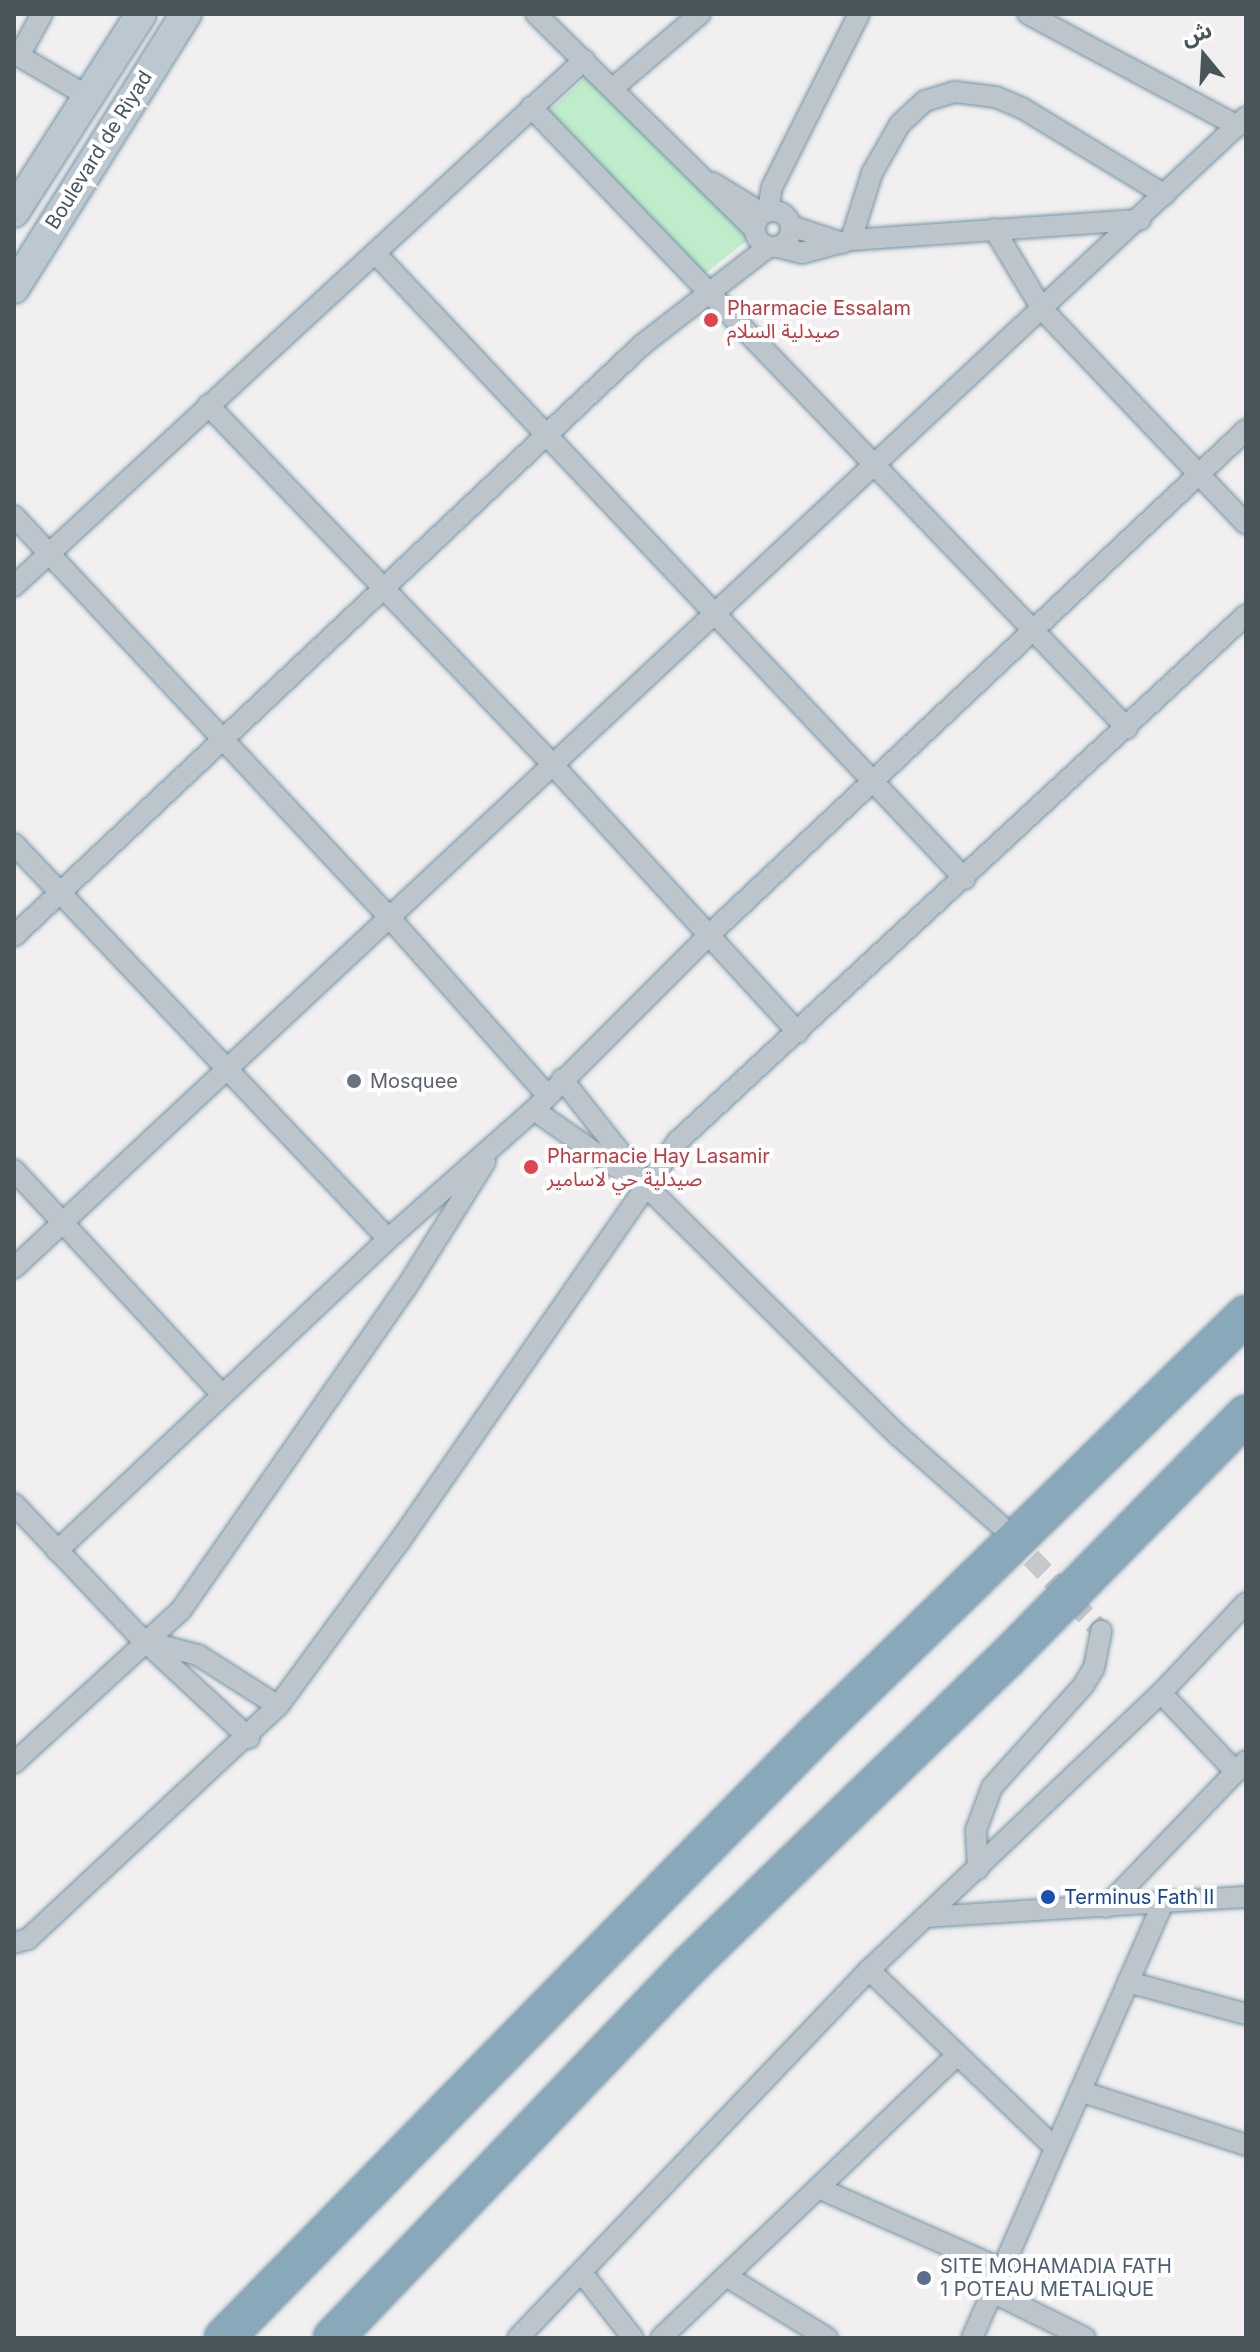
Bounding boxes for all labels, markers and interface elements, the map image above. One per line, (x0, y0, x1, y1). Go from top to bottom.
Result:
north arrow (1164, 16, 1244, 96)
text: ش (1178, 16, 1215, 50)
street label: Boulevard de Riyad (41, 66, 157, 234)
place label: Pharmacie Essalam صيدلية السلام (727, 296, 911, 343)
marker: Pharmacie Essalam صيدلية السلام (702, 311, 720, 329)
place label: Mosquee (370, 1069, 458, 1093)
marker: Mosquee (345, 1072, 363, 1090)
place label: Pharmacie Hay Lasamir صيدلية حي لاسامير (547, 1144, 770, 1191)
marker: Pharmacie Hay Lasamir صيدلية حي لاسامير (522, 1158, 540, 1176)
place label: Terminus Fath II (1064, 1885, 1214, 1909)
marker: Terminus Fath II (1039, 1888, 1057, 1906)
place label: SITE MOHAMADIA FATH 1 POTEAU METALIQUE (940, 2254, 1172, 2301)
marker: SITE MOHAMADIA FATH 1 POTEAU METALIQUE (915, 2269, 933, 2287)

